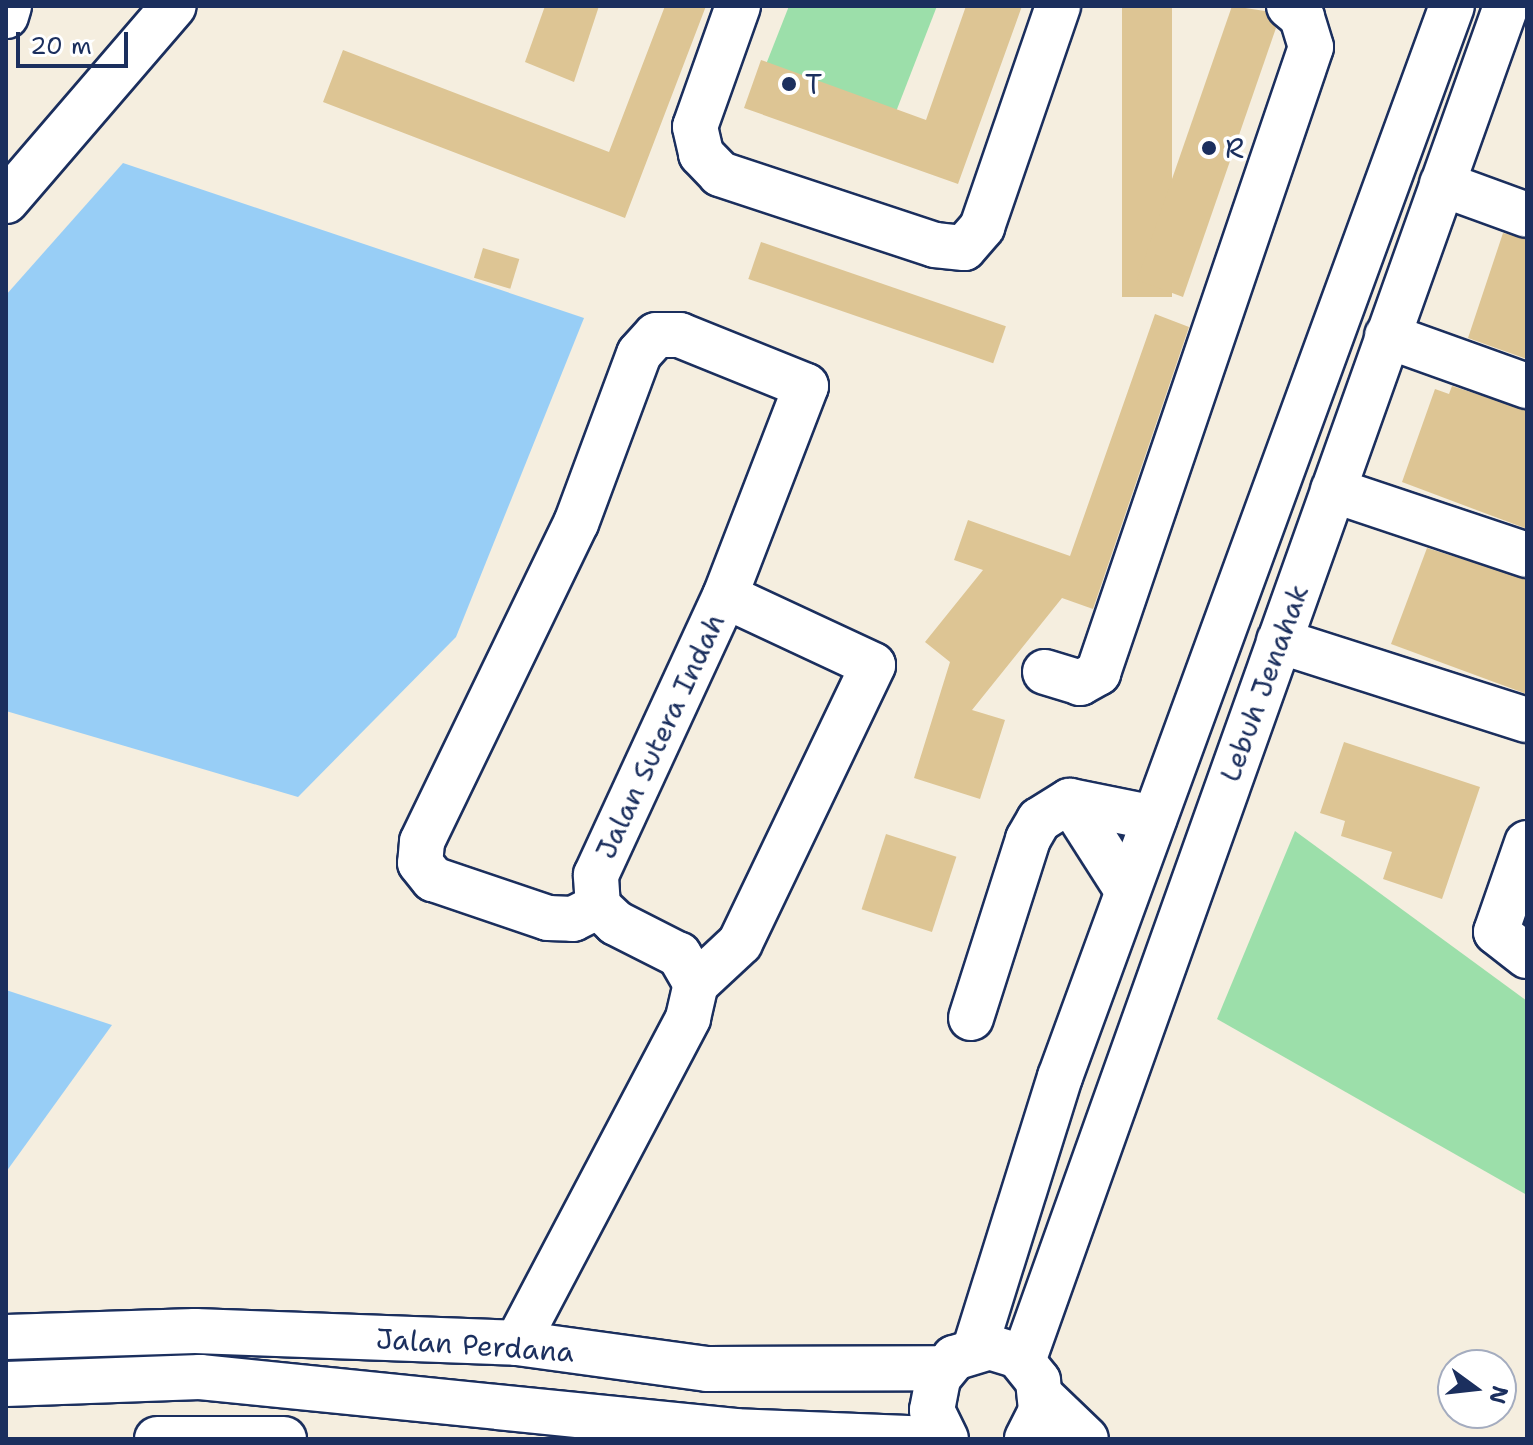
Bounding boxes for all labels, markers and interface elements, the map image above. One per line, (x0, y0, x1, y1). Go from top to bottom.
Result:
scale bar (20, 16, 132, 66)
text: 20 m (30, 30, 92, 62)
place label: T (805, 67, 822, 101)
marker: T (780, 75, 798, 93)
place label: R (1225, 131, 1244, 165)
marker: R (1200, 139, 1218, 157)
street label: Lebuh Jenahak (1213, 580, 1315, 786)
street label: Jalan Sutera Indah (588, 608, 732, 864)
street label: Jalan Perdana (375, 1321, 575, 1369)
north arrow (1437, 1349, 1517, 1429)
text: N (1482, 1383, 1515, 1407)

